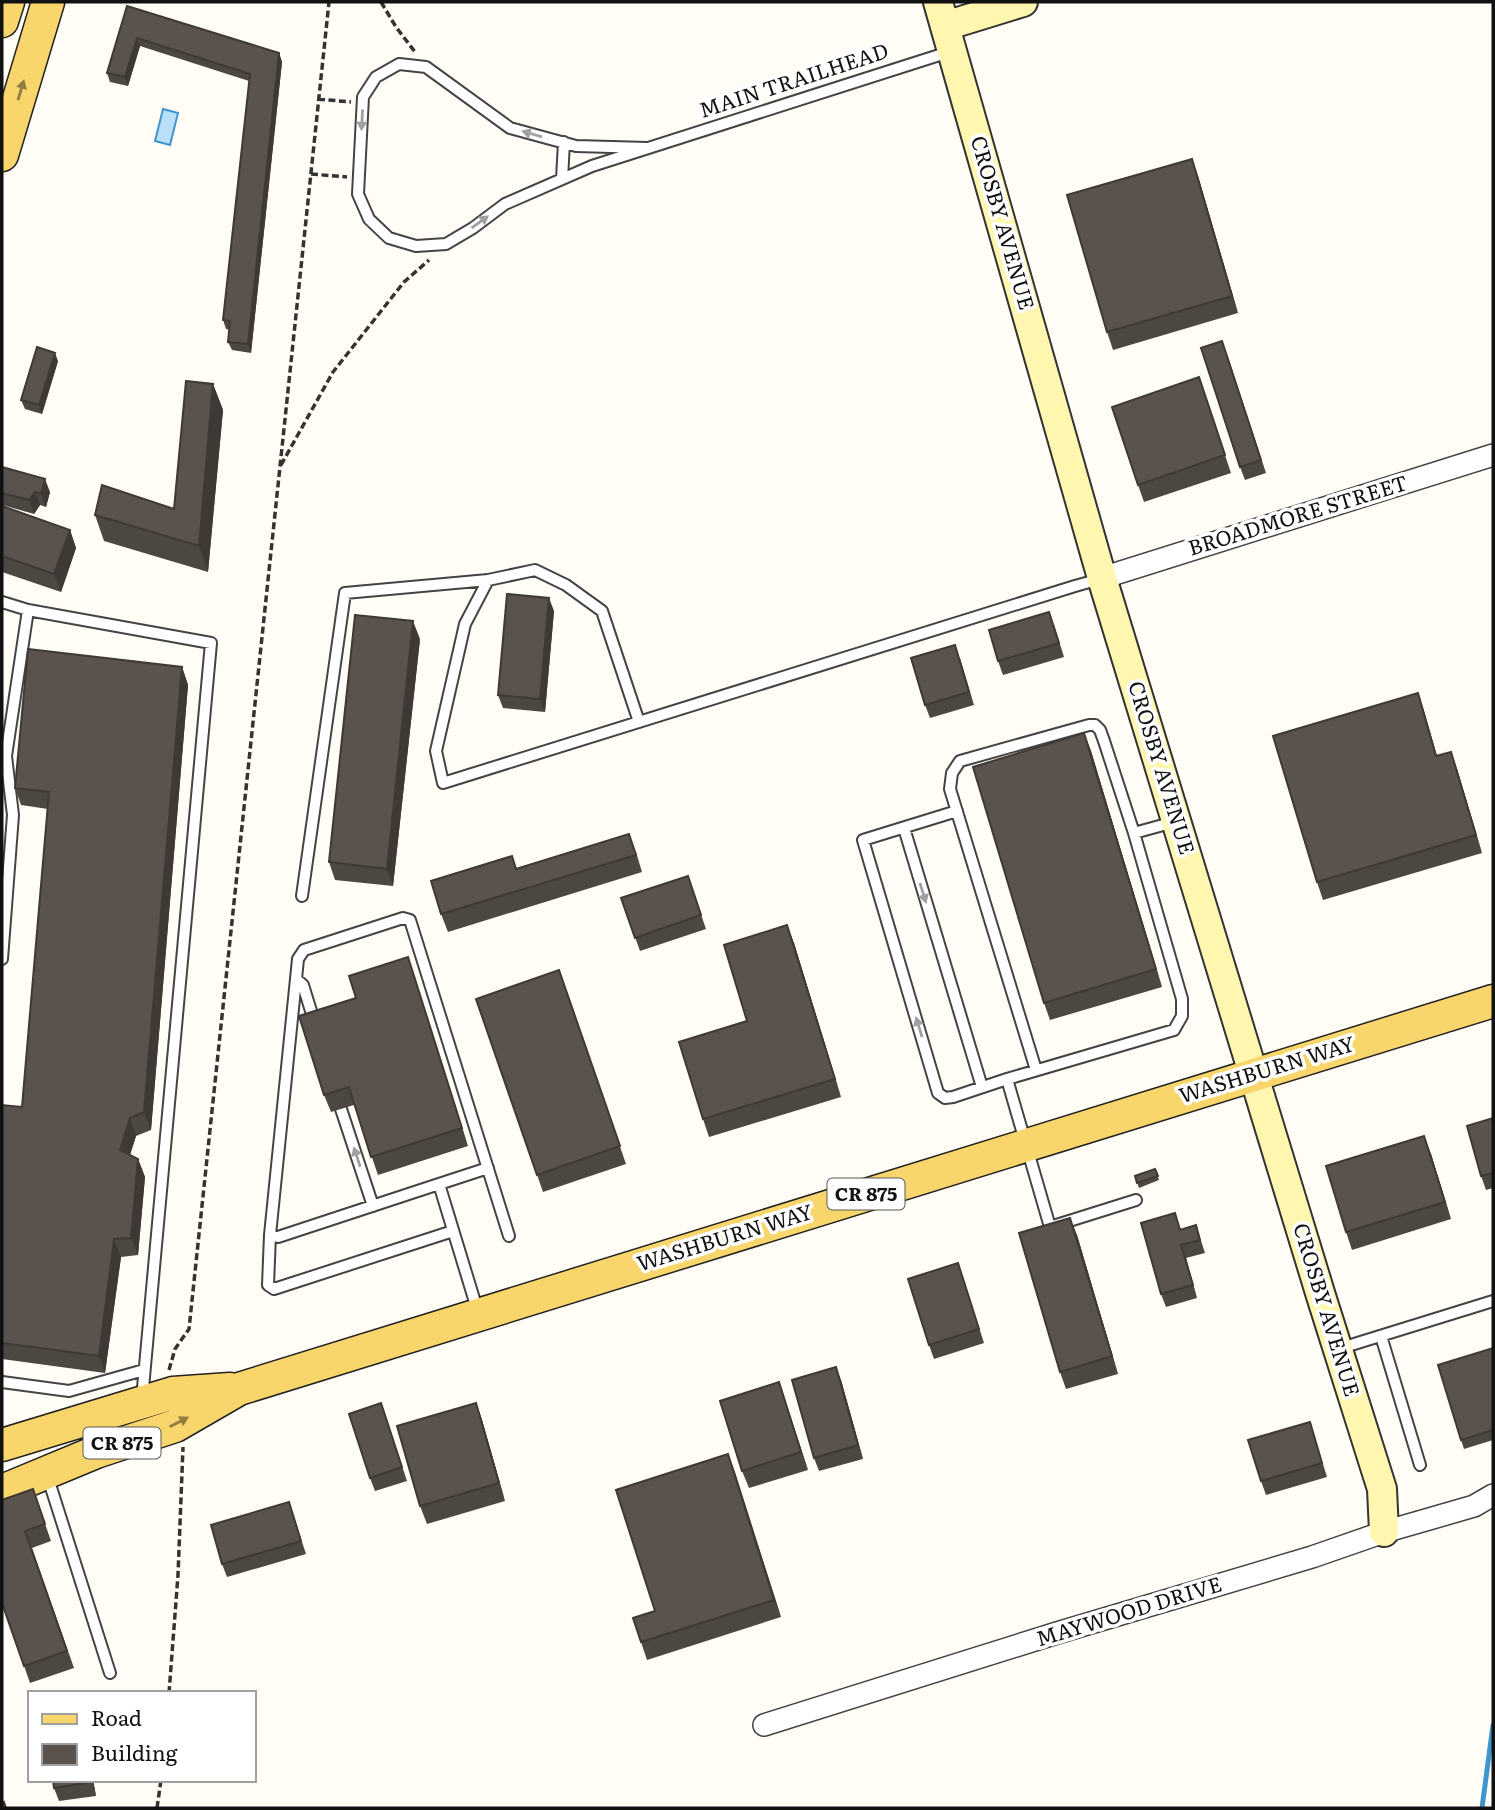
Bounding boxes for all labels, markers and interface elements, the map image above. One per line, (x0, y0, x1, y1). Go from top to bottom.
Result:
street label: MAIN TRAILHEAD (695, 33, 892, 124)
one-way arrow (17, 79, 27, 100)
one-way arrow (356, 110, 367, 132)
one-way arrow (521, 128, 542, 138)
street label: CROSBY AVENUE (965, 132, 1044, 313)
one-way arrow (471, 215, 490, 229)
street label: BROADMORE STREET (1184, 465, 1411, 562)
street label: CROSBY AVENUE (1122, 677, 1205, 858)
one-way arrow (919, 883, 929, 904)
one-way arrow (913, 1016, 923, 1037)
street label: WASHBURN WAY (1174, 1026, 1358, 1109)
one-way arrow (351, 1147, 362, 1168)
road number: CR 875 (828, 1178, 904, 1210)
street label: WASHBURN WAY (632, 1194, 816, 1277)
street label: CROSBY AVENUE (1287, 1219, 1370, 1400)
one-way arrow (170, 1417, 190, 1429)
road number: CR 875 (83, 1428, 160, 1458)
street label: MAYWOOD DRIVE (1032, 1567, 1225, 1653)
legend (28, 1691, 256, 1782)
text: Road (91, 1701, 142, 1732)
text: Building (91, 1736, 178, 1767)

